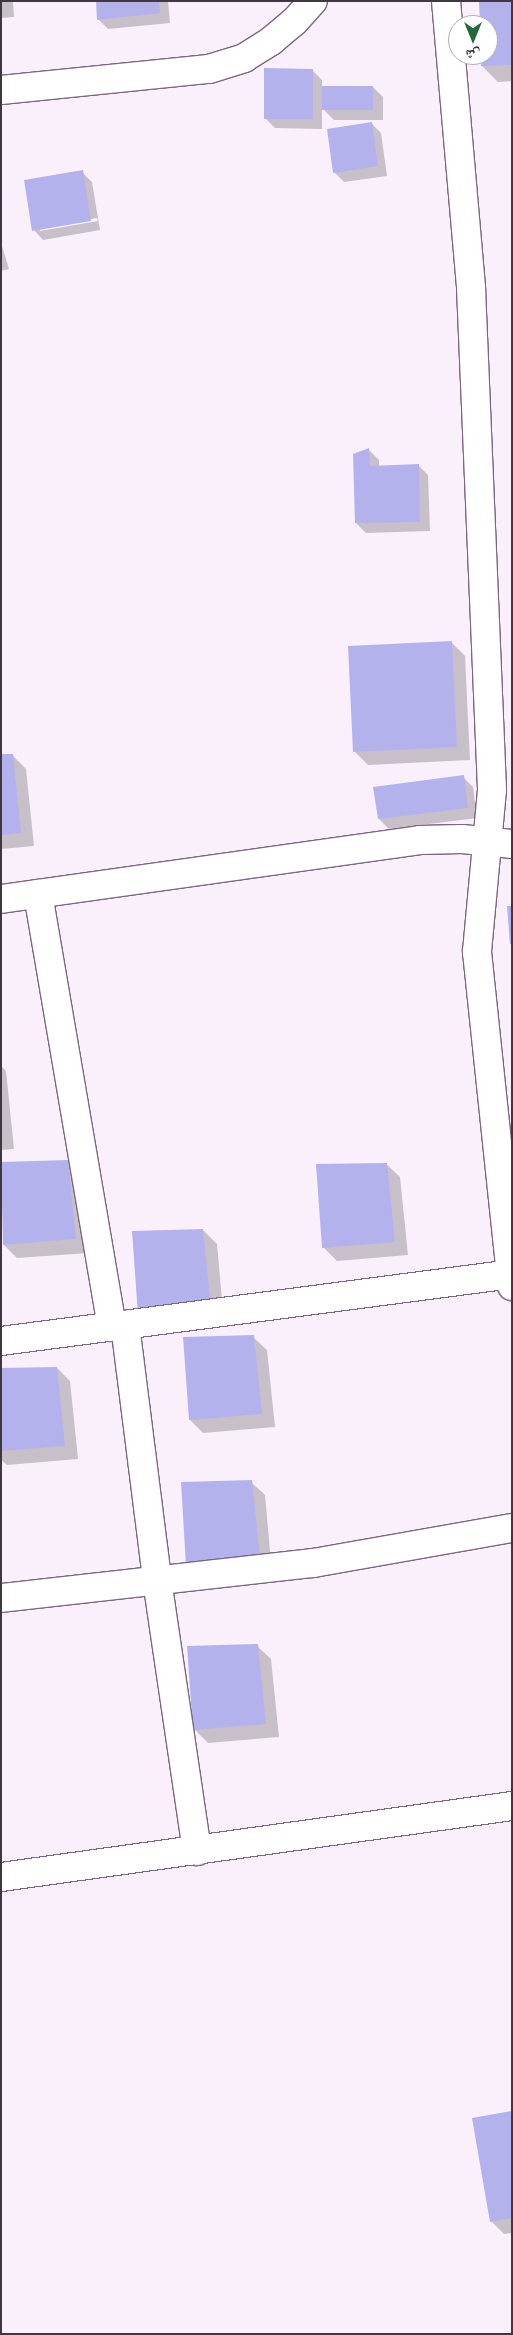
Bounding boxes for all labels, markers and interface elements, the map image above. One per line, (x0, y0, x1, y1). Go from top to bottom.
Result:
north arrow (448, 15, 498, 65)
text: ش (466, 46, 480, 63)

